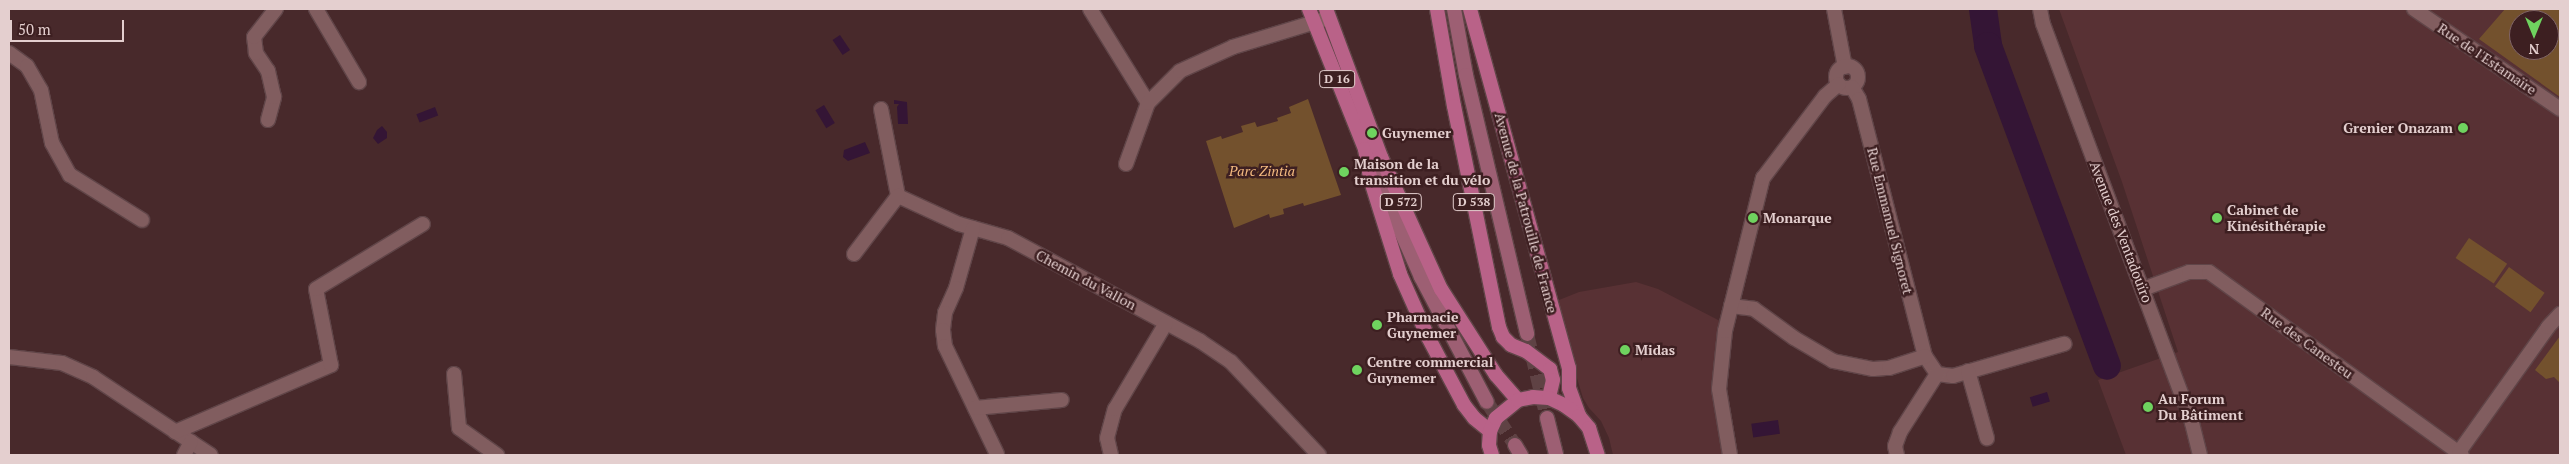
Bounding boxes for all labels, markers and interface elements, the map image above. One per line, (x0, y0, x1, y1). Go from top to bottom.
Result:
scale bar (12, 10, 126, 42)
north arrow (2509, 10, 2559, 60)
text: 50 m (18, 19, 51, 39)
street label: Rue de l'Estamaïre (2435, 20, 2539, 98)
text: N (2529, 40, 2539, 59)
road number: D 16 (1318, 70, 1356, 88)
street label: Avenue de la Patrouille de France (1491, 111, 1561, 315)
place label: Grenier Onazam (2343, 120, 2453, 136)
marker: Grenier Onazam (2457, 122, 2469, 134)
place label: Guynemer (1382, 125, 1451, 141)
marker: Guynemer (1366, 127, 1378, 139)
street label: Rue Emmanuel Signoret (1864, 146, 1916, 296)
place label: Maison de la transition et du vélo (1354, 156, 1490, 188)
street label: Avenue des Ventadouïro (2086, 159, 2156, 305)
park label: Parc Zintia (1229, 163, 1295, 179)
marker: Maison de la transition et du vélo (1338, 166, 1350, 178)
road number: D 572 (1380, 192, 1422, 212)
road number: D 538 (1453, 192, 1495, 212)
place label: Cabinet de Kinésithérapie (2227, 202, 2326, 234)
place label: Monarque (1763, 210, 1832, 226)
marker: Monarque (1747, 212, 1759, 224)
marker: Cabinet de Kinésithérapie (2211, 212, 2223, 224)
street label: Chemin du Vallon (1033, 246, 1139, 314)
street label: Rue des Canesteu (2258, 304, 2356, 382)
place label: Pharmacie Guynemer (1387, 309, 1458, 342)
marker: Pharmacie Guynemer (1371, 319, 1383, 331)
place label: Midas (1635, 342, 1675, 358)
marker: Midas (1619, 344, 1631, 356)
place label: Centre commercial Guynemer (1367, 354, 1493, 387)
marker: Centre commercial Guynemer (1351, 364, 1363, 376)
place label: Au Forum Du Bâtiment (2158, 391, 2243, 424)
marker: Au Forum Du Bâtiment (2142, 401, 2154, 413)

